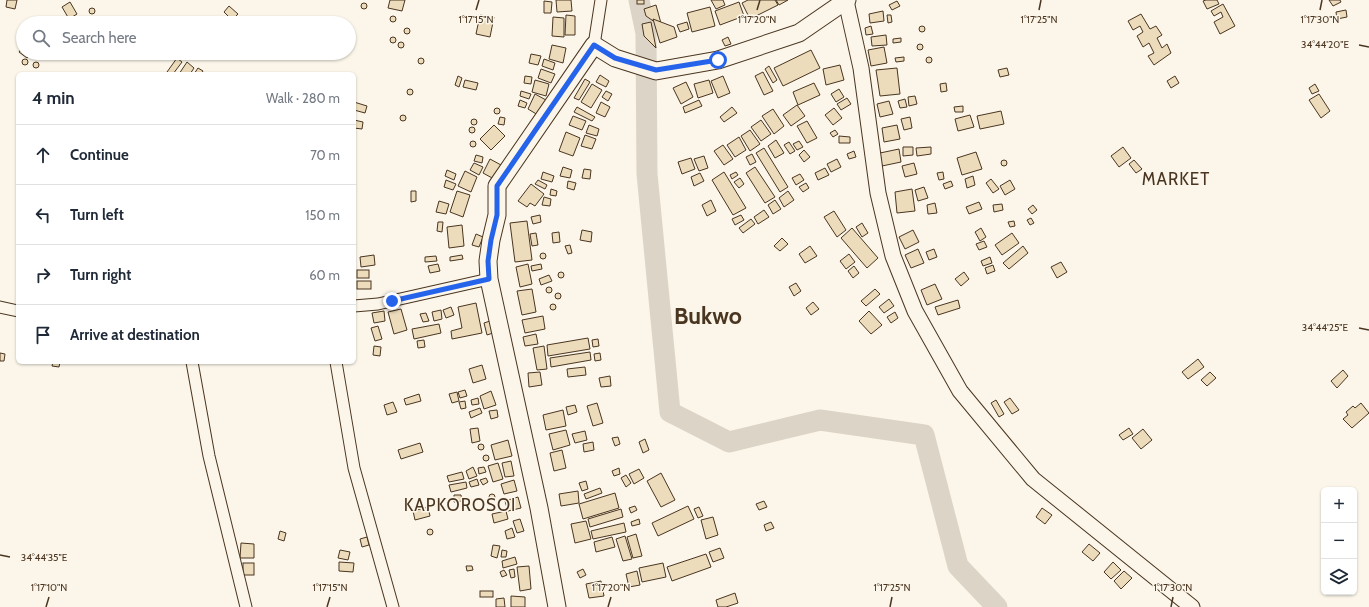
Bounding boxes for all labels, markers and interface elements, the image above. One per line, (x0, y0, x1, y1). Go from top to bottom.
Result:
text: 1°17'15"N (458, 13, 494, 26)
text: 1°17'20"N (738, 13, 776, 26)
text: 1°17'25"N (1020, 13, 1058, 26)
text: 1°17'30"N (1301, 13, 1339, 26)
search box (16, 16, 356, 60)
icon: search (30, 27, 52, 49)
text: Search here (62, 29, 137, 47)
text: 34°44'20"E (1301, 38, 1349, 51)
route start (709, 51, 727, 69)
text: 4 min (32, 88, 75, 108)
text: Walk · 280 m (266, 90, 340, 106)
icon: ahead (32, 144, 54, 166)
text: Continue (70, 146, 129, 164)
text: 70 m (310, 147, 340, 163)
district label: MARKET (1142, 169, 1210, 189)
icon: left (32, 204, 54, 226)
text: Turn left (70, 206, 124, 224)
text: 150 m (305, 207, 340, 223)
icon: right (32, 264, 54, 286)
text: Turn right (70, 266, 131, 284)
text: 60 m (309, 267, 340, 283)
route end (383, 292, 401, 310)
district label: Bukwo (674, 302, 742, 330)
text: 34°44'25"E (1302, 321, 1349, 334)
icon: arrive (32, 324, 54, 346)
text: Arrive at destination (70, 326, 200, 344)
map controls (1321, 487, 1357, 595)
button: + (1321, 487, 1357, 523)
district label: KAPKOROSOI (404, 495, 516, 515)
button: − (1321, 523, 1357, 559)
text: 34°44'35"E (21, 551, 68, 564)
button: layers (1321, 559, 1357, 595)
text: 1°17'10"N (31, 581, 67, 594)
text: 1°17'15"N (312, 581, 348, 594)
text: 1°17'20"N (592, 581, 630, 594)
text: 1°17'25"N (873, 581, 911, 594)
text: 1°17'30"N (1154, 581, 1192, 594)

